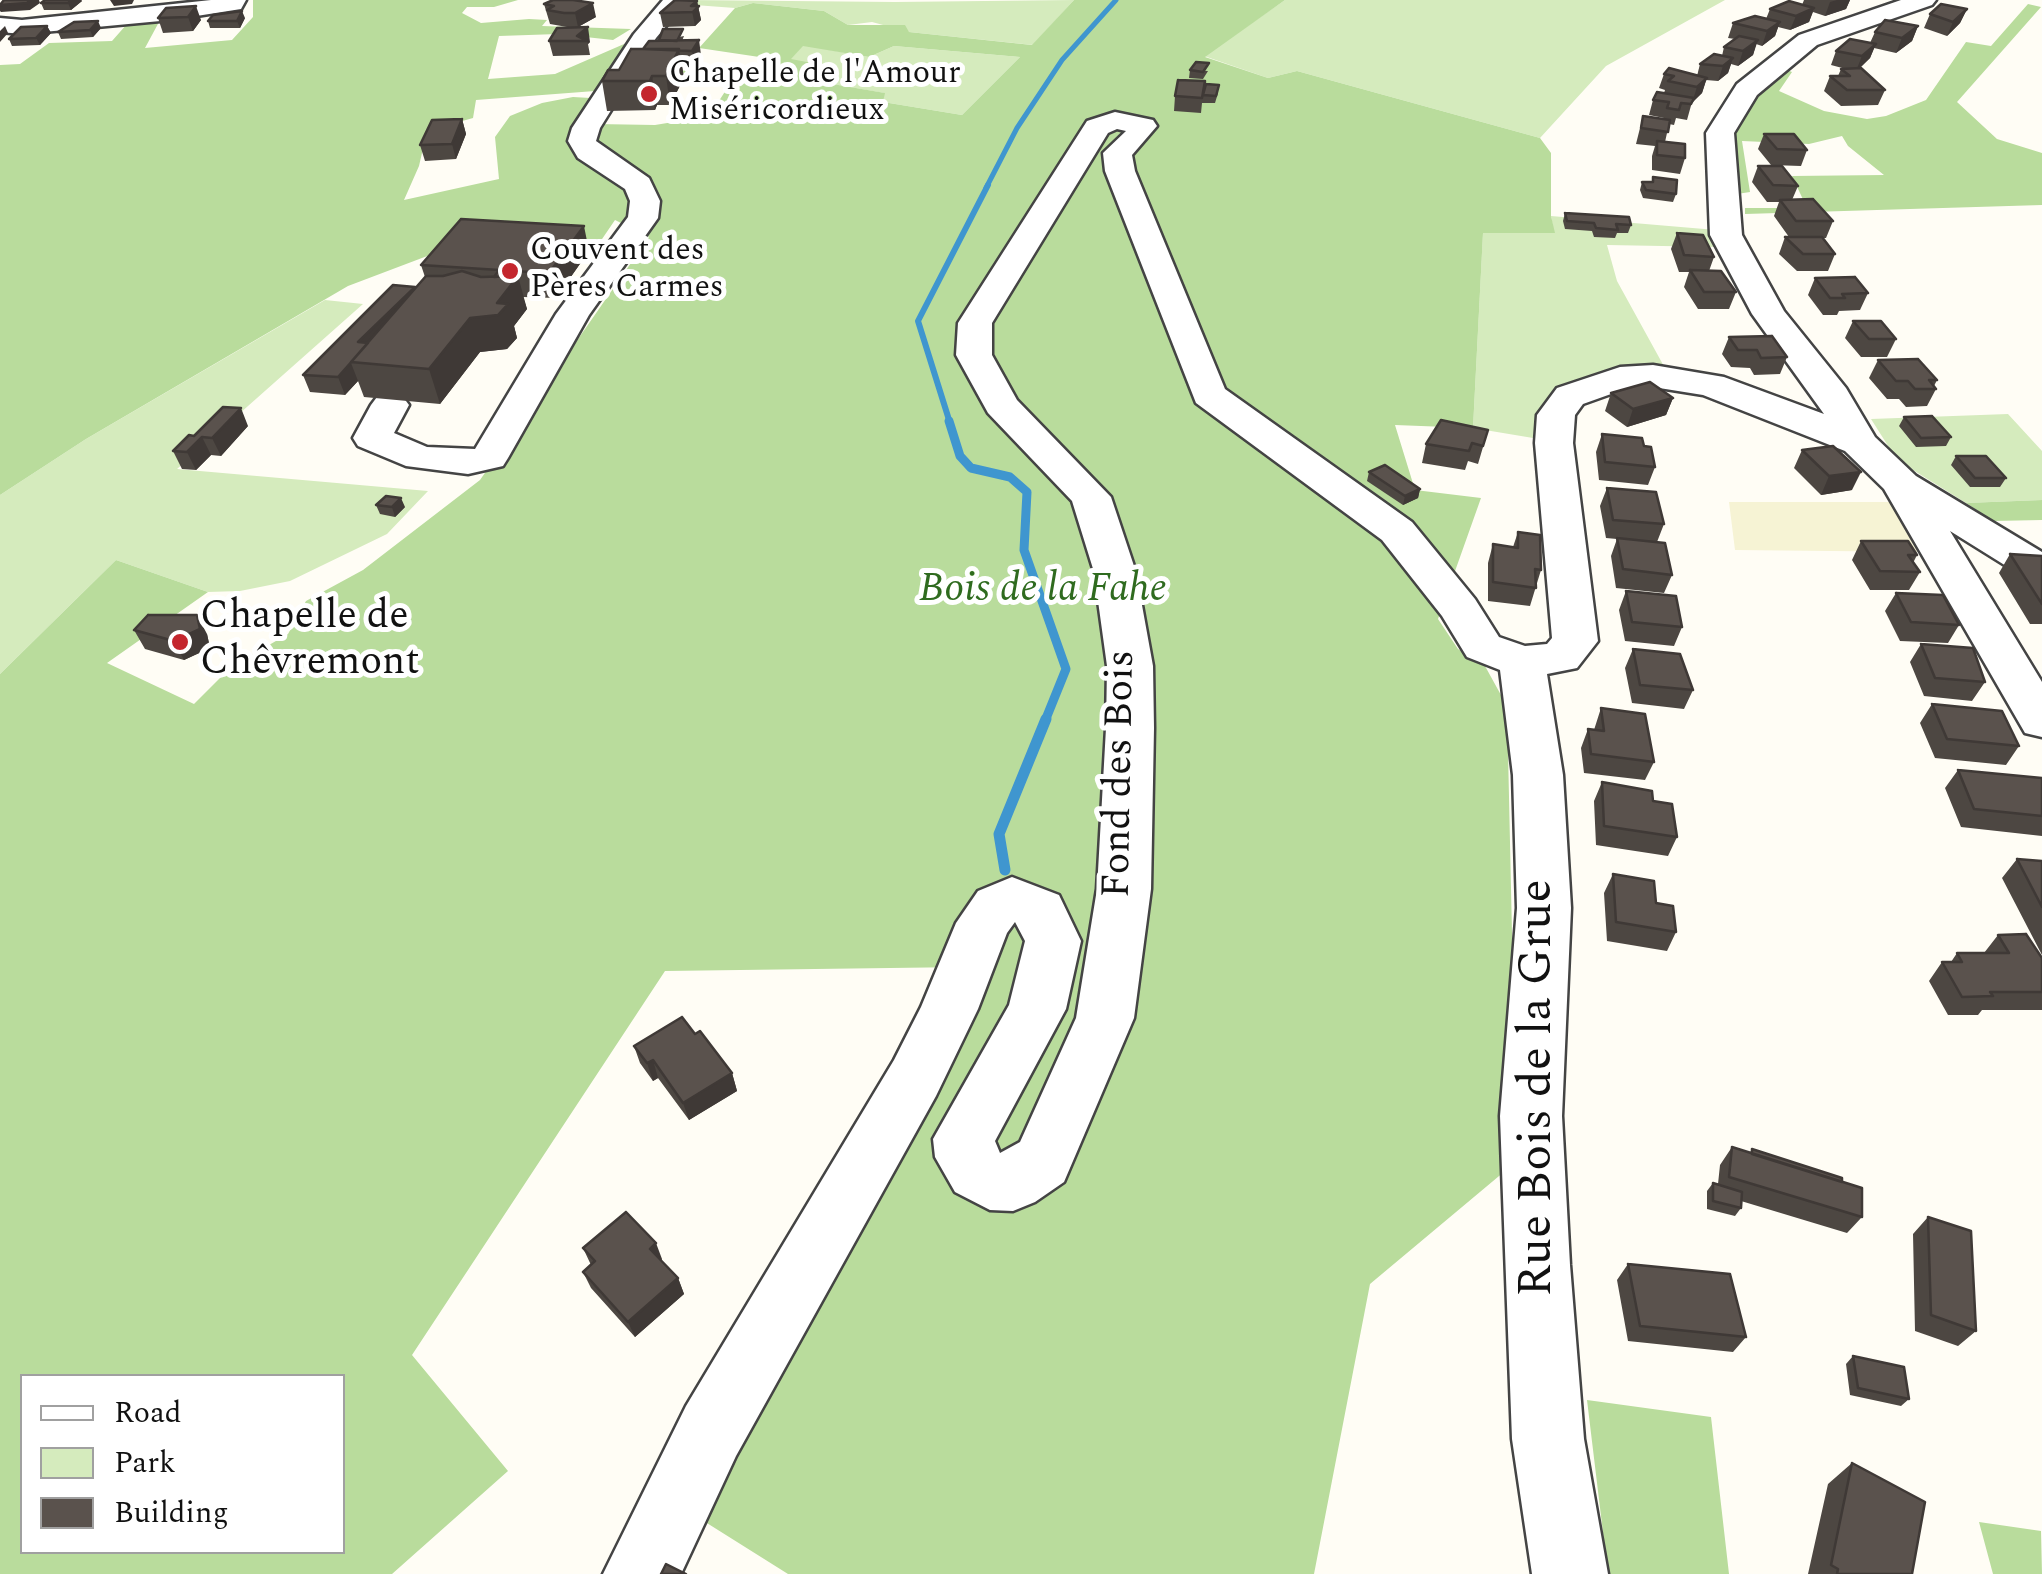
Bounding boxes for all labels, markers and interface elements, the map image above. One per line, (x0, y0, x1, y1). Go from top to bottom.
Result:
place label: Chapelle de l'Amour Miséricordieux (669, 57, 961, 132)
marker: Chapelle de l'Amour Miséricordieux (638, 83, 660, 105)
place label: Couvent des Pères Carmes (530, 234, 724, 309)
marker: Couvent des Pères Carmes (499, 260, 521, 282)
park label: Bois de la Fahe (919, 568, 1167, 616)
place label: Chapelle de Chêvremont (200, 595, 420, 689)
marker: Chapelle de Chêvremont (169, 631, 191, 653)
street label: Fond des Bois (1096, 650, 1148, 898)
street label: Rue Bois de la Grue (1512, 879, 1570, 1297)
legend (20, 1374, 345, 1554)
text: Road (114, 1390, 182, 1436)
text: Park (114, 1440, 176, 1486)
text: Building (114, 1490, 229, 1536)

